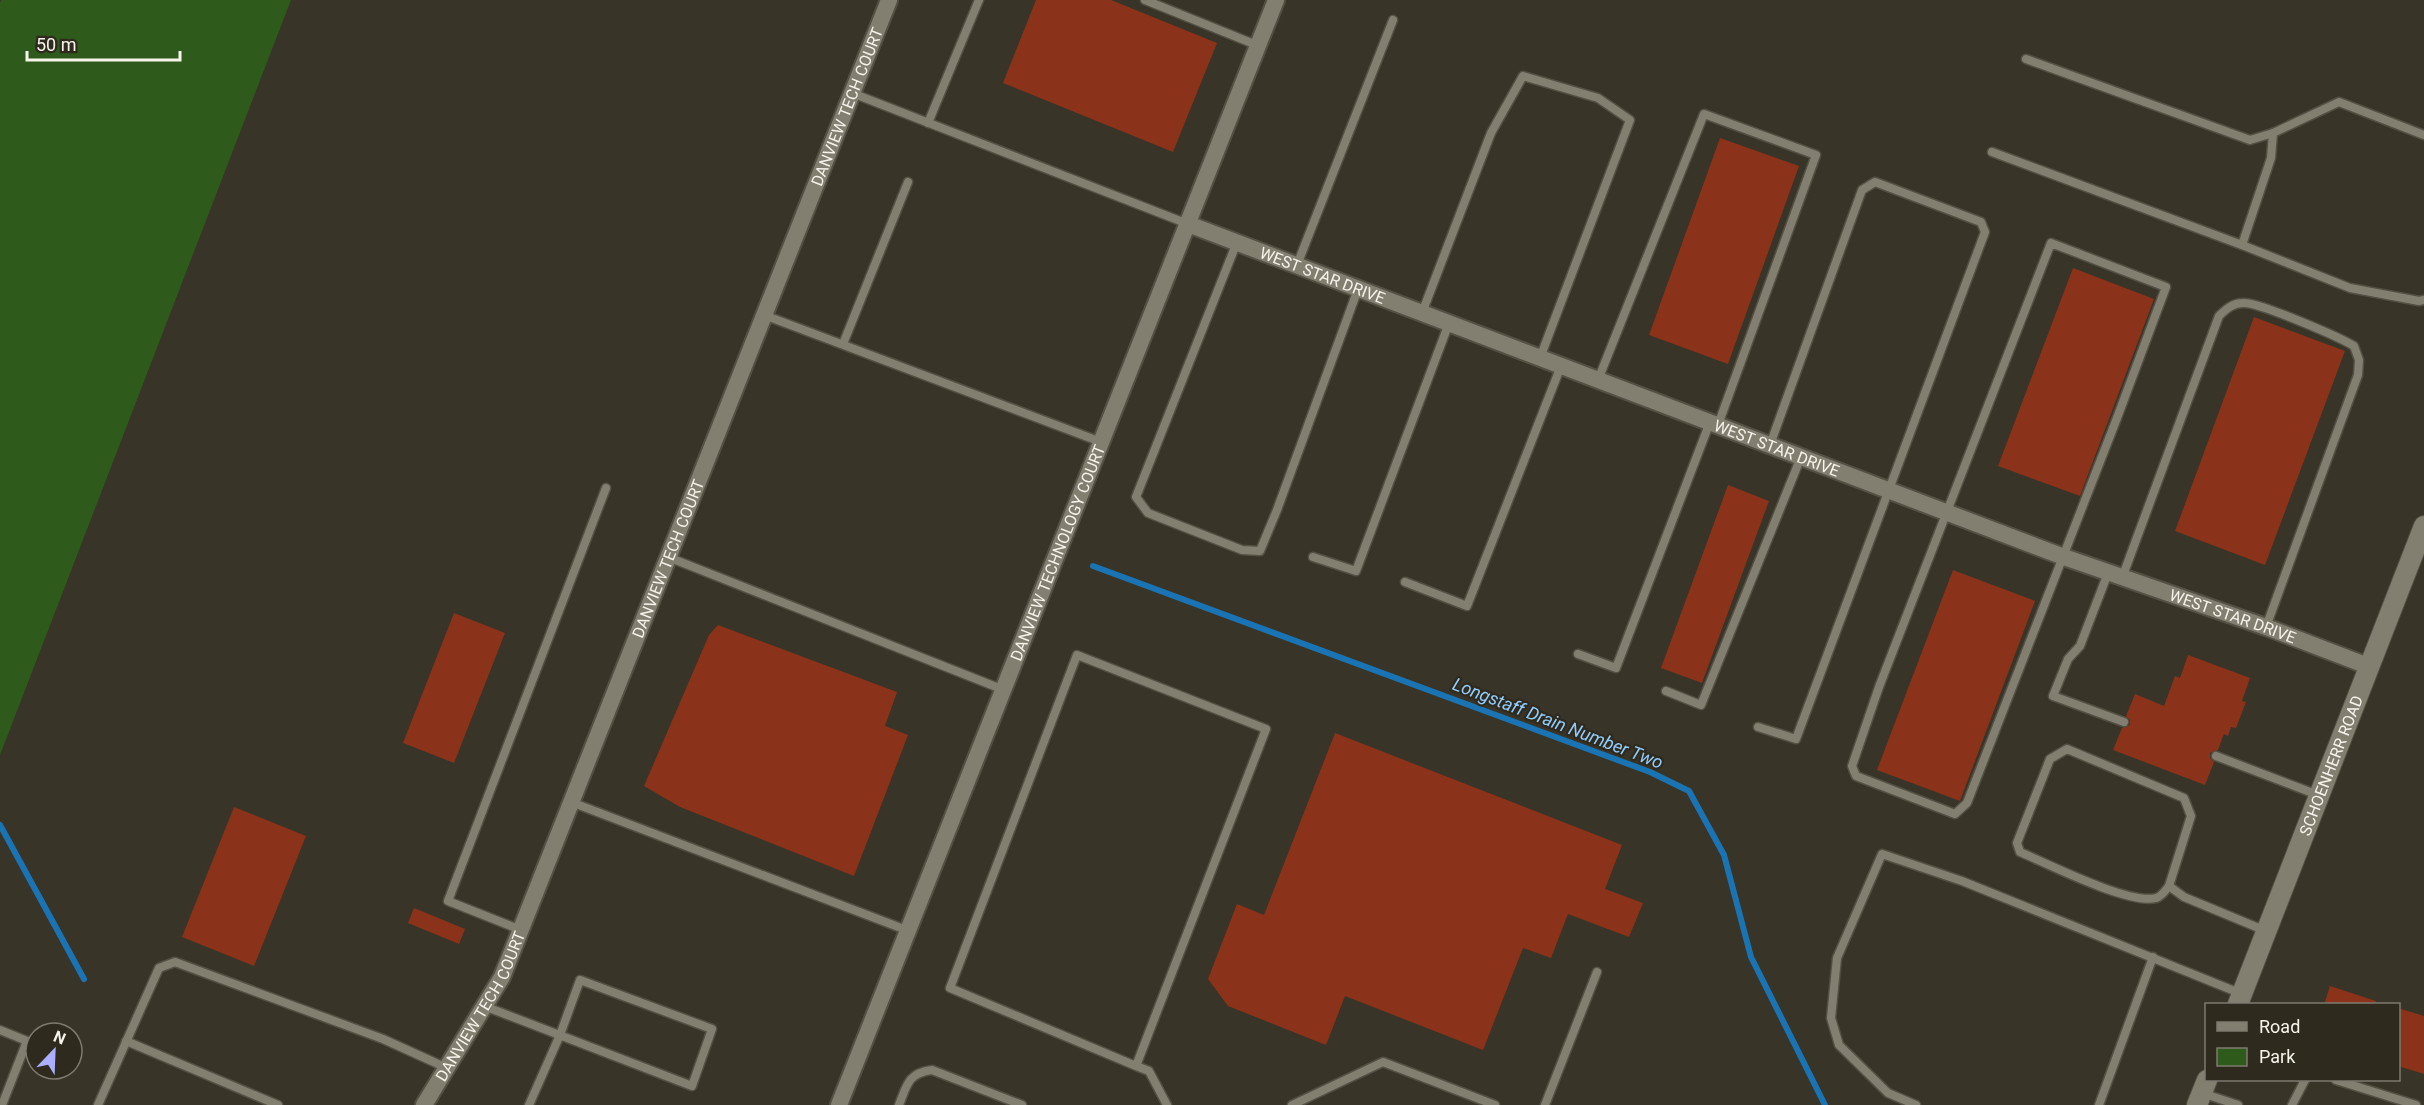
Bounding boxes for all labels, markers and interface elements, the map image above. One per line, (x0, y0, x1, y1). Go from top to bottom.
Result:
scale bar (27, 24, 180, 62)
street label: DANVIEW TECH COURT (807, 24, 887, 189)
text: 50 m (36, 34, 76, 55)
street label: WEST STAR DRIVE (1257, 243, 1388, 308)
street label: WEST STAR DRIVE (1711, 415, 1842, 480)
street label: DANVIEW TECHNOLOGY COURT (1006, 441, 1109, 663)
street label: DANVIEW TECH COURT (628, 476, 708, 640)
street label: WEST STAR DRIVE (2167, 585, 2299, 647)
water label: Longstaff Drain Number Two (1450, 673, 1666, 773)
street label: SCHOENHERR ROAD (2295, 693, 2367, 838)
street label: DANVIEW TECH COURT (431, 928, 529, 1085)
legend (2205, 1003, 2400, 1081)
text: Road (2259, 1016, 2300, 1037)
north arrow (24, 1021, 84, 1081)
text: N (51, 1027, 69, 1049)
text: Park (2259, 1046, 2296, 1067)

